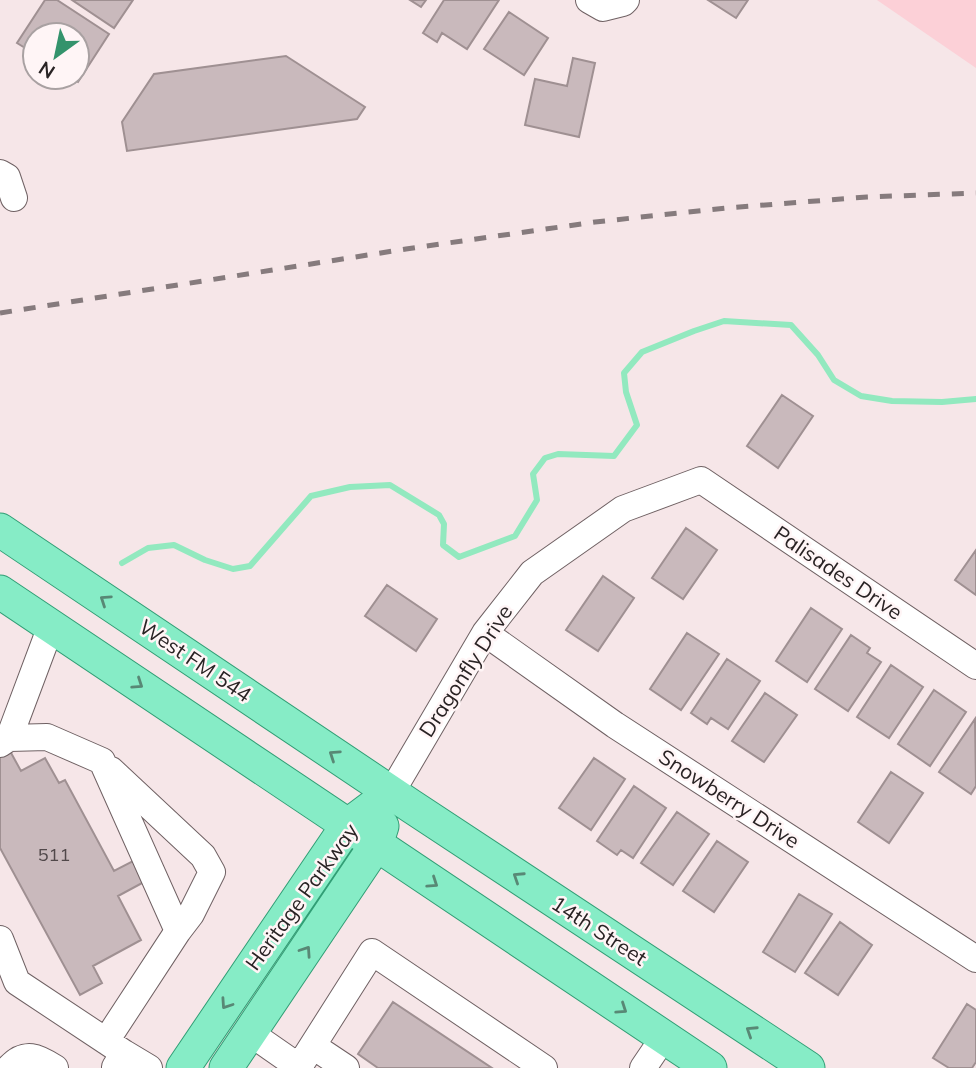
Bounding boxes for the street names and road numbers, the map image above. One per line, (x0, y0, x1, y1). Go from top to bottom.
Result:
street label: Palisades Drive (769, 520, 908, 625)
street label: Dragonfly Drive (413, 600, 518, 741)
street label: West FM 544 (134, 613, 257, 707)
street label: Snowberry Drive (654, 743, 805, 853)
street label: Heritage Parkway (239, 818, 363, 975)
street label: 14th Street (547, 890, 652, 971)

